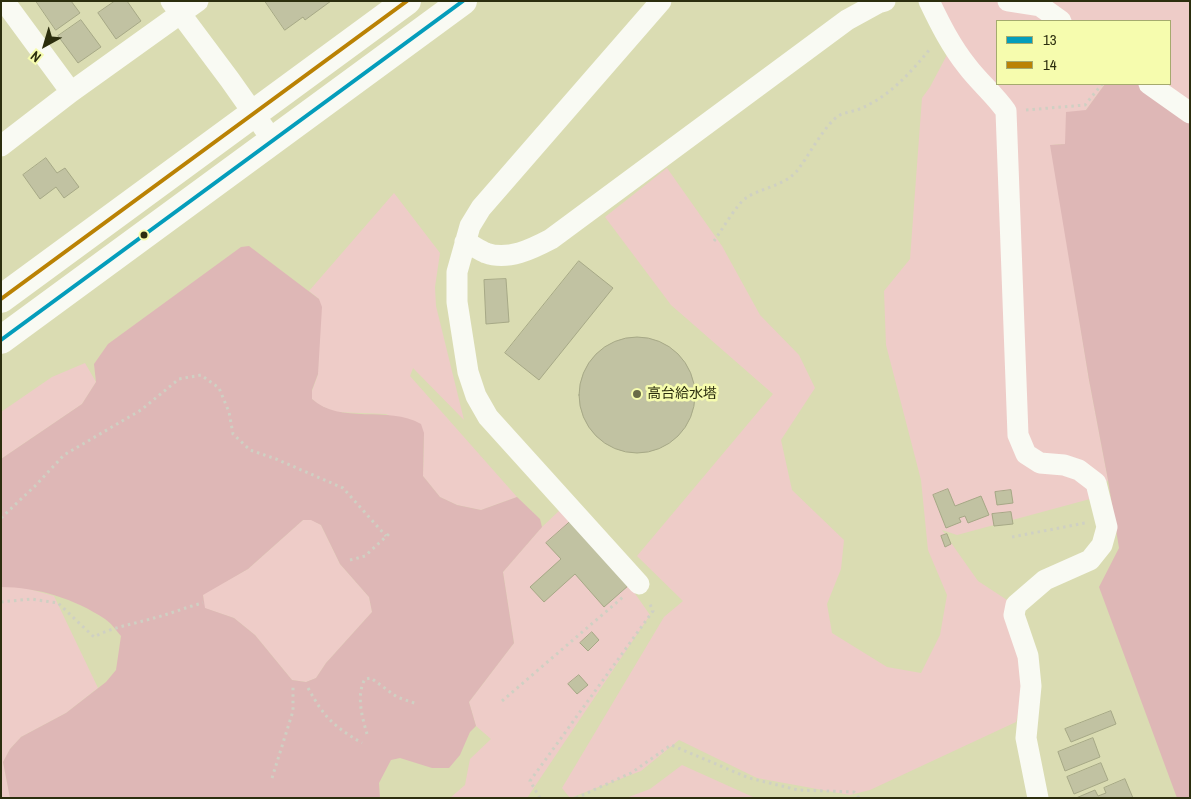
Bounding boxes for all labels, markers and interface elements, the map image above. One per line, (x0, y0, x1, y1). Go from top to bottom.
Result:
north arrow (20, 20, 70, 70)
legend (996, 20, 1171, 85)
text: 13 (1043, 29, 1057, 50)
text: N (27, 47, 44, 66)
text: 14 (1043, 54, 1057, 75)
unlabelled marker (139, 230, 149, 240)
place label: 高台給水塔 (647, 386, 717, 402)
marker: 高台給水塔 (631, 388, 643, 400)

